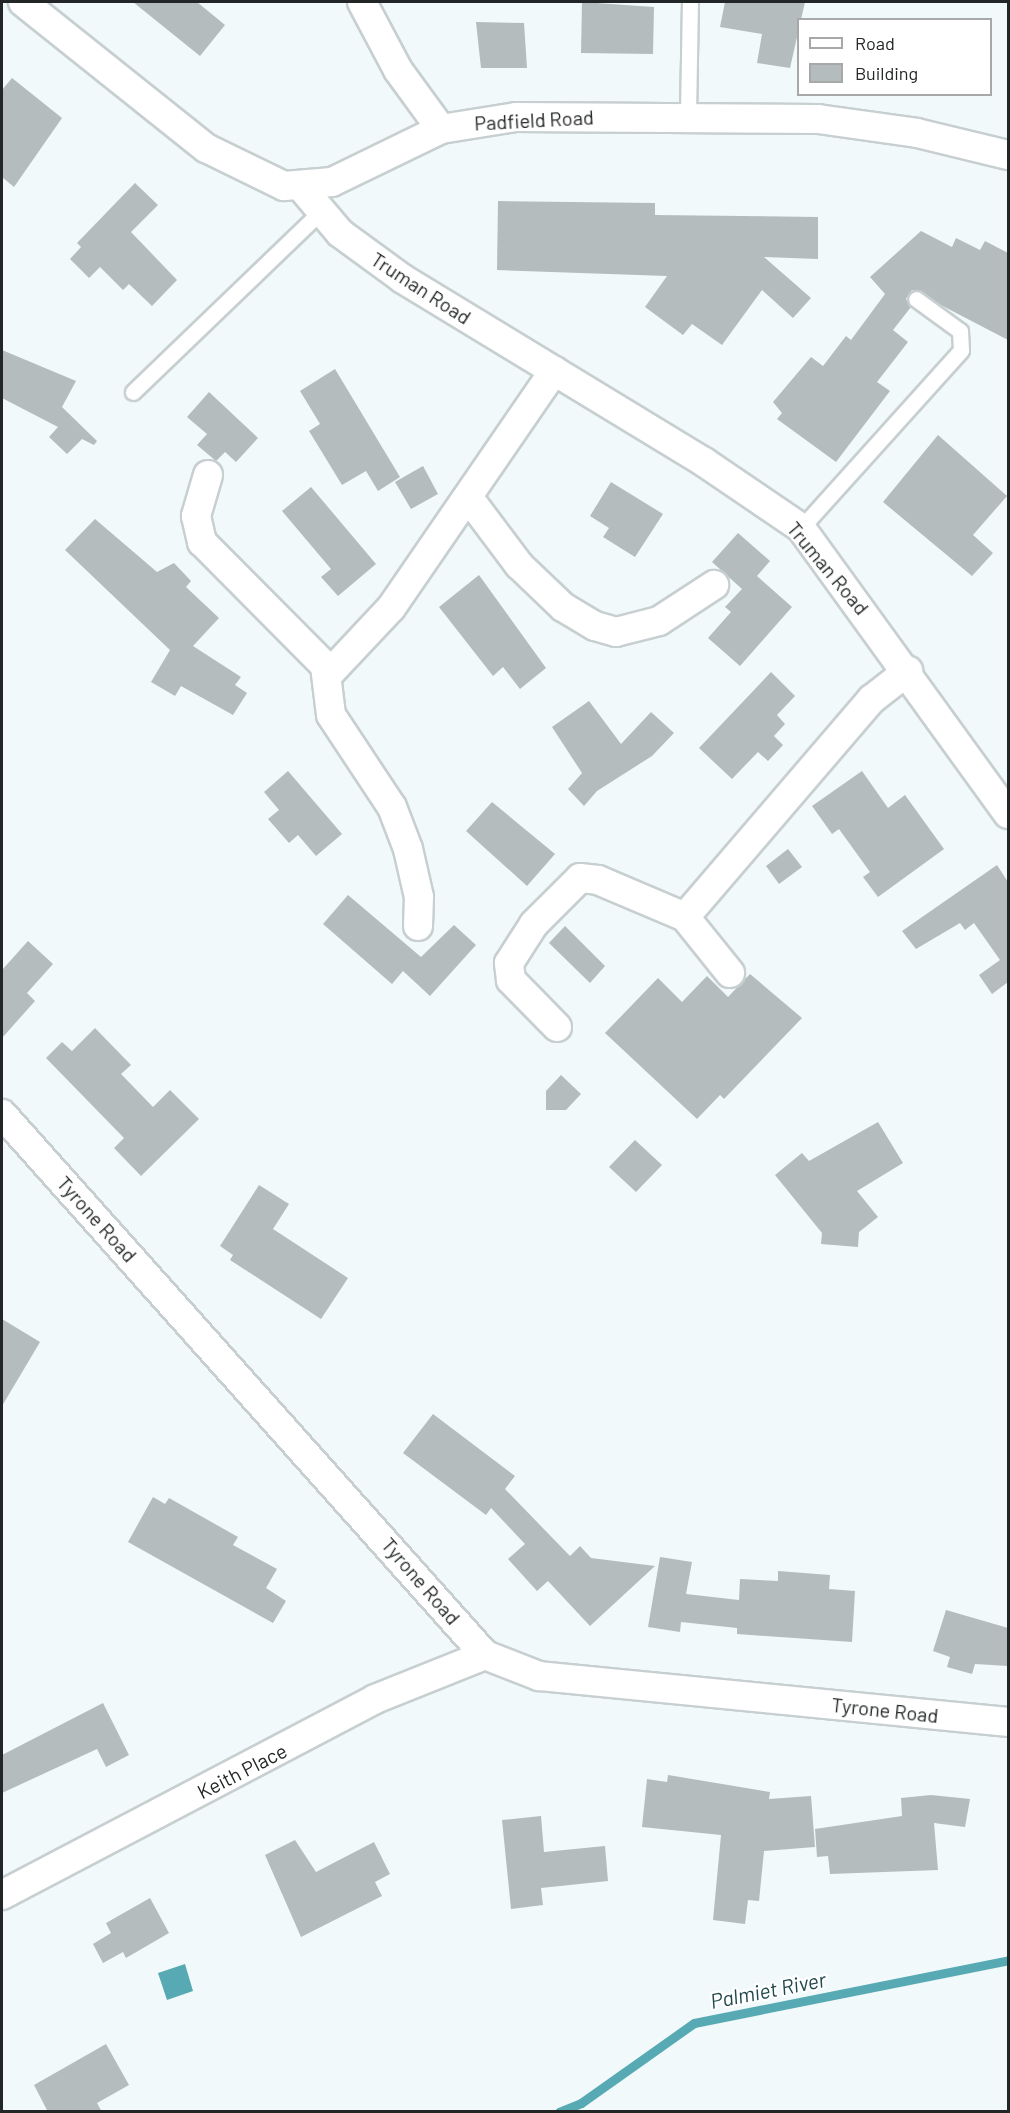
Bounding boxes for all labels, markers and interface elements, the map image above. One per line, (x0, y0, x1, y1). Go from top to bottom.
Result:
legend (797, 18, 992, 96)
text: Road (855, 32, 895, 54)
text: Building (855, 62, 918, 84)
street label: Padfield Road (474, 105, 594, 135)
street label: Truman Road (367, 247, 475, 329)
street label: Truman Road (782, 517, 874, 619)
street label: Tyrone Road (52, 1171, 142, 1267)
street label: Tyrone Road (377, 1533, 465, 1629)
street label: Tyrone Road (830, 1692, 940, 1728)
street label: Keith Place (193, 1738, 291, 1804)
water label: Palmiet River (708, 1966, 828, 2014)

